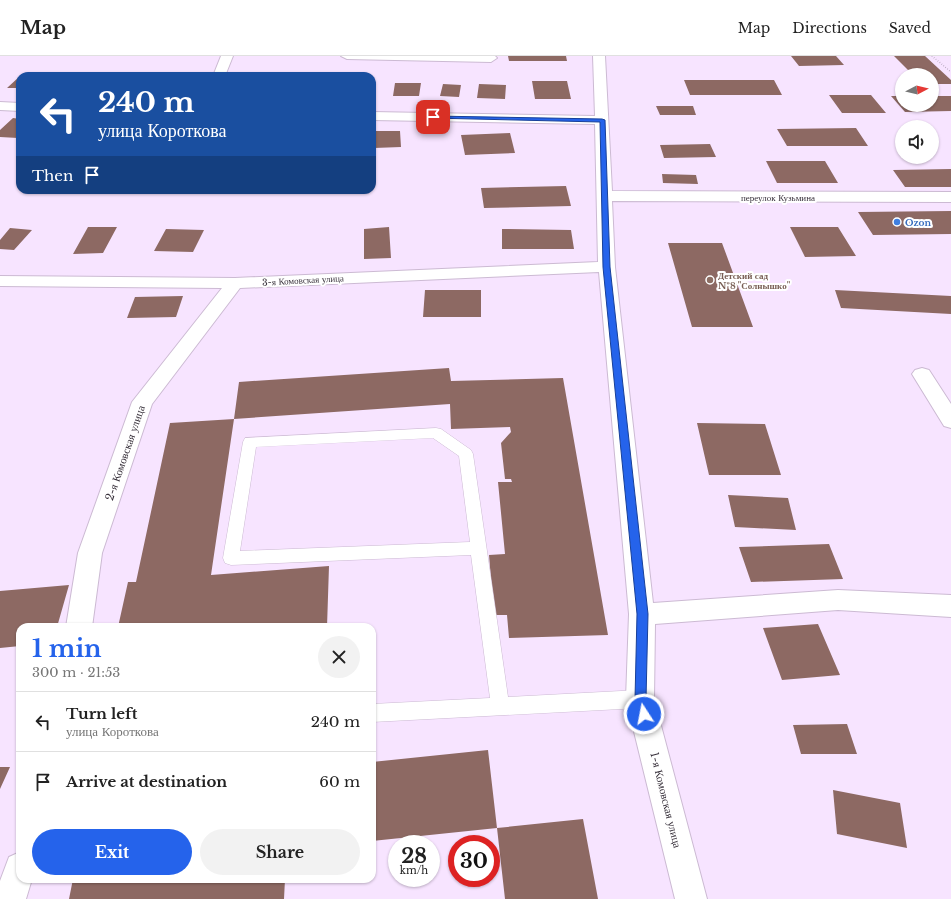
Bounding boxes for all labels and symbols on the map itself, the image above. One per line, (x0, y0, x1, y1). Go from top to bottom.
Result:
north arrow (895, 68, 939, 112)
pin (416, 100, 450, 134)
street label: переулок Кузьмина (741, 192, 815, 203)
marker: Ozon (892, 217, 902, 227)
place label: Ozon (905, 217, 931, 228)
place label: Детский сад №8 "Солнышко" (718, 270, 791, 291)
street label: 3-я Комовская улица (262, 272, 344, 288)
marker: Детский сад №8 "Солнышко" (705, 275, 715, 285)
street label: 2-я Комовская улица (102, 403, 148, 503)
position arrow (623, 693, 665, 735)
street label: 1-я Комовская улица (647, 751, 685, 849)
speed limit sign: 30 (448, 835, 500, 887)

